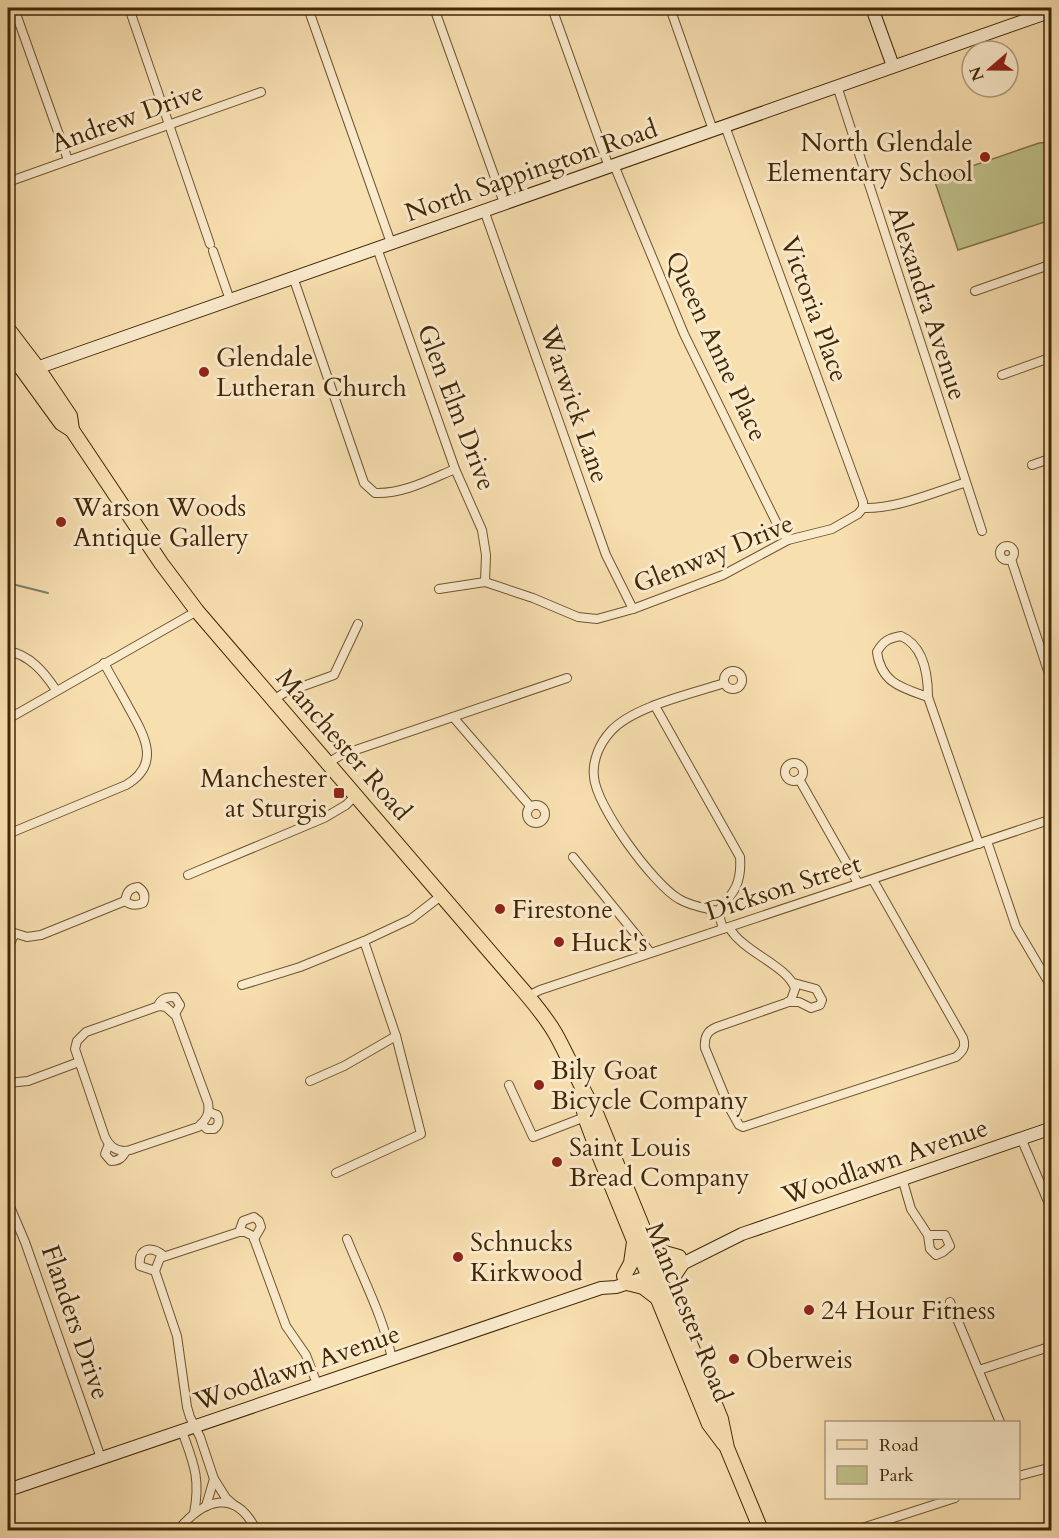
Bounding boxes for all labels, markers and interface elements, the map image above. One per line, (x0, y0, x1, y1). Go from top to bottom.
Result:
north arrow (960, 39, 1020, 99)
text: N (964, 63, 990, 84)
street label: Andrew Drive (46, 74, 208, 161)
street label: North Sappington Road (400, 111, 662, 230)
place label: North Glendale Elementary School (766, 125, 973, 190)
marker: North Glendale Elementary School (978, 150, 992, 164)
street label: Alexandra Avenue (880, 202, 975, 404)
street label: Victoria Place (772, 232, 857, 387)
street label: Queen Anne Place (657, 246, 776, 447)
street label: Glen Elm Drive (409, 319, 504, 495)
street label: Warwick Lane (531, 320, 618, 487)
place label: Glendale Lutheran Church (216, 340, 407, 405)
marker: Glendale Lutheran Church (197, 365, 211, 379)
place label: Warson Woods Antique Gallery (72, 490, 249, 555)
street label: Glenway Drive (628, 505, 798, 601)
marker: Warson Woods Antique Gallery (54, 515, 68, 529)
street label: Manchester Road (268, 661, 420, 828)
place label: Manchester at Sturgis (200, 761, 328, 826)
marker: Manchester at Sturgis (332, 786, 346, 800)
street label: Dickson Street (701, 846, 865, 929)
place label: Firestone (512, 892, 613, 927)
marker: Firestone (493, 902, 507, 916)
place label: Huck's (571, 925, 647, 960)
marker: Huck's (552, 935, 566, 949)
place label: Bily Goat Bicycle Company (551, 1053, 749, 1118)
marker: Bily Goat Bicycle Company (532, 1078, 546, 1092)
street label: Woodlawn Avenue (777, 1110, 993, 1213)
place label: Saint Louis Bread Company (569, 1130, 750, 1195)
marker: Saint Louis Bread Company (550, 1155, 564, 1169)
street label: Manchester Road (637, 1217, 741, 1407)
place label: Schnucks Kirkwood (470, 1225, 583, 1290)
street label: Flanders Drive (33, 1240, 118, 1404)
marker: Schnucks Kirkwood (451, 1250, 465, 1264)
place label: 24 Hour Fitness (821, 1293, 995, 1328)
marker: 24 Hour Fitness (802, 1303, 816, 1317)
street label: Woodlawn Avenue (189, 1316, 405, 1419)
place label: Oberweis (746, 1342, 852, 1377)
marker: Oberweis (727, 1352, 741, 1366)
legend (825, 1421, 1020, 1499)
text: Road (879, 1433, 919, 1458)
text: Park (879, 1463, 914, 1488)

